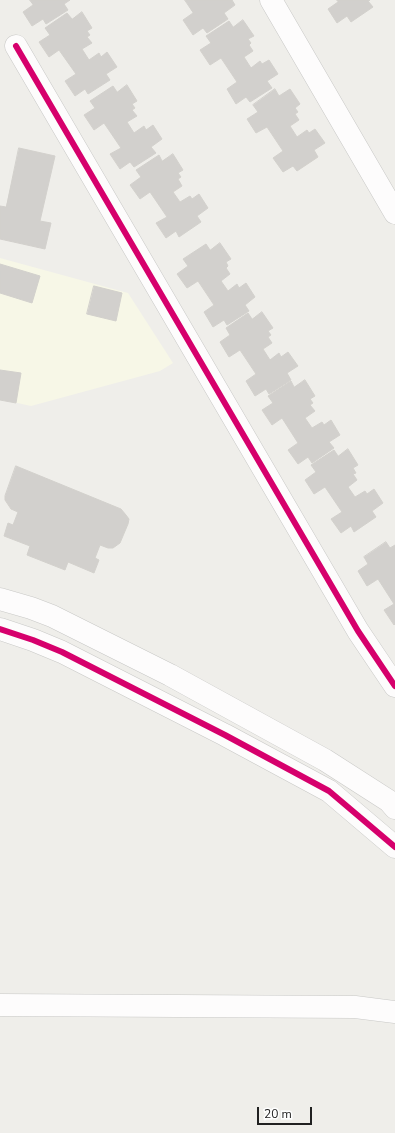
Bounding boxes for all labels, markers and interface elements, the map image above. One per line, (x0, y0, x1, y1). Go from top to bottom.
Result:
scale bar (259, 1099, 314, 1125)
text: 20 m (264, 1106, 292, 1122)

